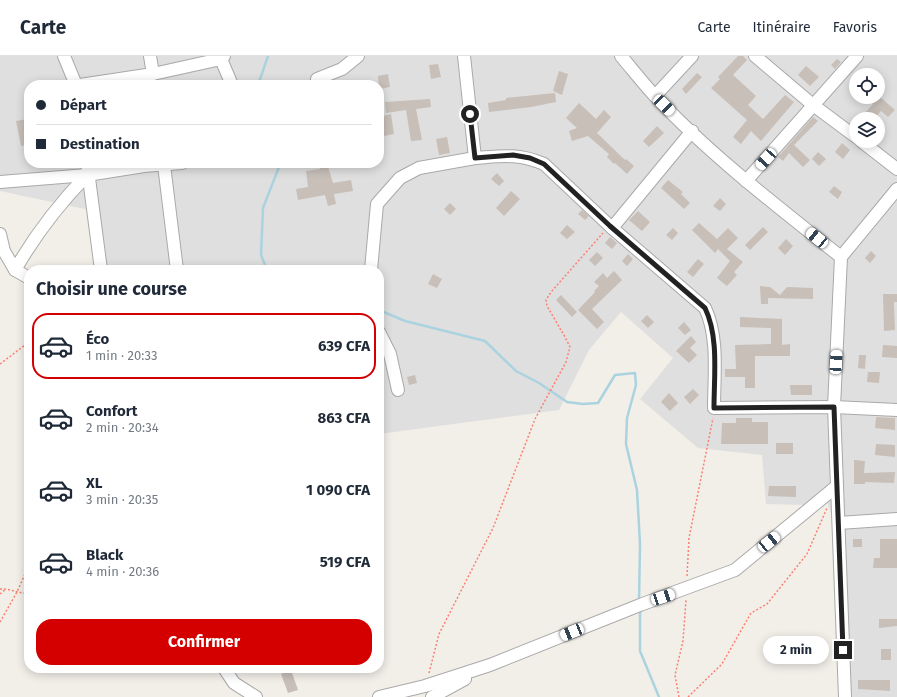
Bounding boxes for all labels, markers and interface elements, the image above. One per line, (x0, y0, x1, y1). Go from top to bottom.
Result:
text: Carte (20, 16, 66, 39)
text: Carte (697, 19, 731, 36)
text: Itinéraire (753, 19, 811, 36)
text: Favoris (833, 19, 877, 36)
map controls (849, 68, 885, 148)
button: locate (849, 68, 885, 104)
car (651, 92, 677, 118)
text: Départ (60, 96, 107, 114)
route start (461, 105, 479, 123)
button: layers (849, 112, 885, 148)
text: Destination (60, 135, 140, 153)
car (754, 146, 778, 172)
car (804, 226, 830, 250)
text: Choisir une course (36, 278, 187, 300)
icon: car (38, 328, 74, 364)
text: Éco (86, 330, 109, 348)
text: 639 CFA (318, 337, 370, 355)
text: 1 min · 20:33 (86, 348, 157, 363)
car (829, 350, 843, 374)
icon: car (38, 400, 74, 436)
text: Confort (86, 402, 138, 420)
text: 863 CFA (318, 409, 370, 427)
text: 2 min · 20:34 (86, 420, 159, 435)
icon: car (38, 472, 74, 508)
text: XL (86, 474, 102, 492)
text: 1 090 CFA (306, 481, 370, 499)
text: 3 min · 20:35 (86, 492, 158, 507)
car (756, 530, 782, 554)
icon: car (38, 544, 74, 580)
text: Black (86, 546, 123, 564)
text: 519 CFA (320, 553, 370, 571)
text: 4 min · 20:36 (86, 564, 159, 579)
car (650, 588, 676, 606)
button: Confirmer (36, 619, 372, 665)
car (559, 622, 585, 642)
callout: 2 min (763, 636, 829, 664)
route end (834, 641, 852, 659)
text: 2 min (780, 642, 812, 657)

